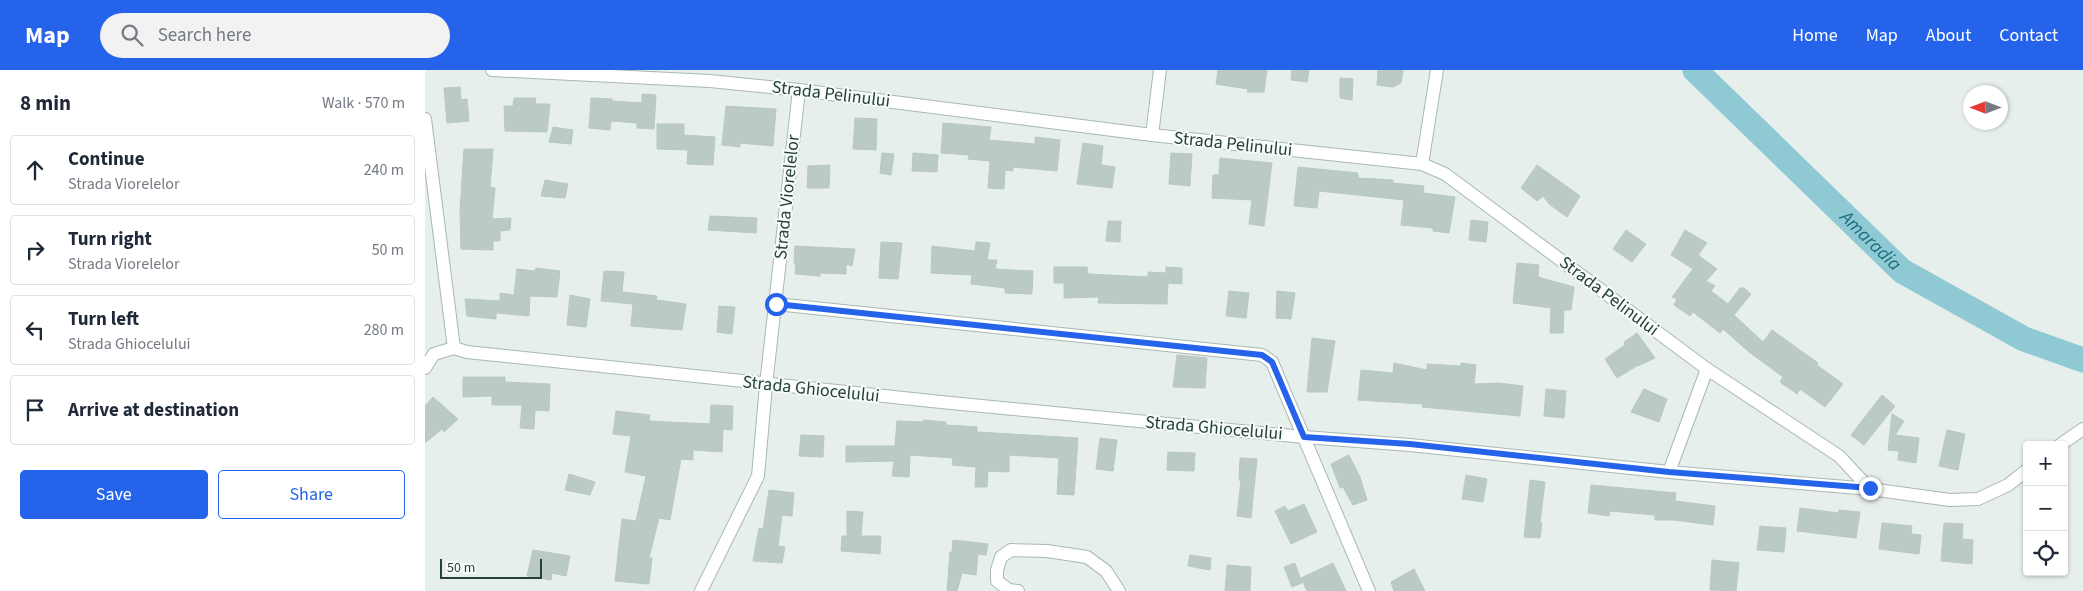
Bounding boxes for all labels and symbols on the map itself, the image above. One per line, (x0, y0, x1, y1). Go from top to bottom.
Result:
street label: Strada Pelinului (770, 74, 892, 114)
north arrow (1963, 85, 2008, 130)
street label: Strada Pelinului (1173, 125, 1293, 163)
street label: Strada Viorelelor (768, 133, 806, 261)
water label: Amaradia (1833, 204, 1908, 277)
street label: Strada Pelinului (1554, 250, 1664, 342)
route start (765, 293, 788, 316)
street label: Strada Ghiocelului (741, 369, 881, 409)
street label: Strada Ghiocelului (1144, 410, 1284, 446)
route end (1859, 477, 1882, 500)
scale bar (440, 556, 543, 579)

